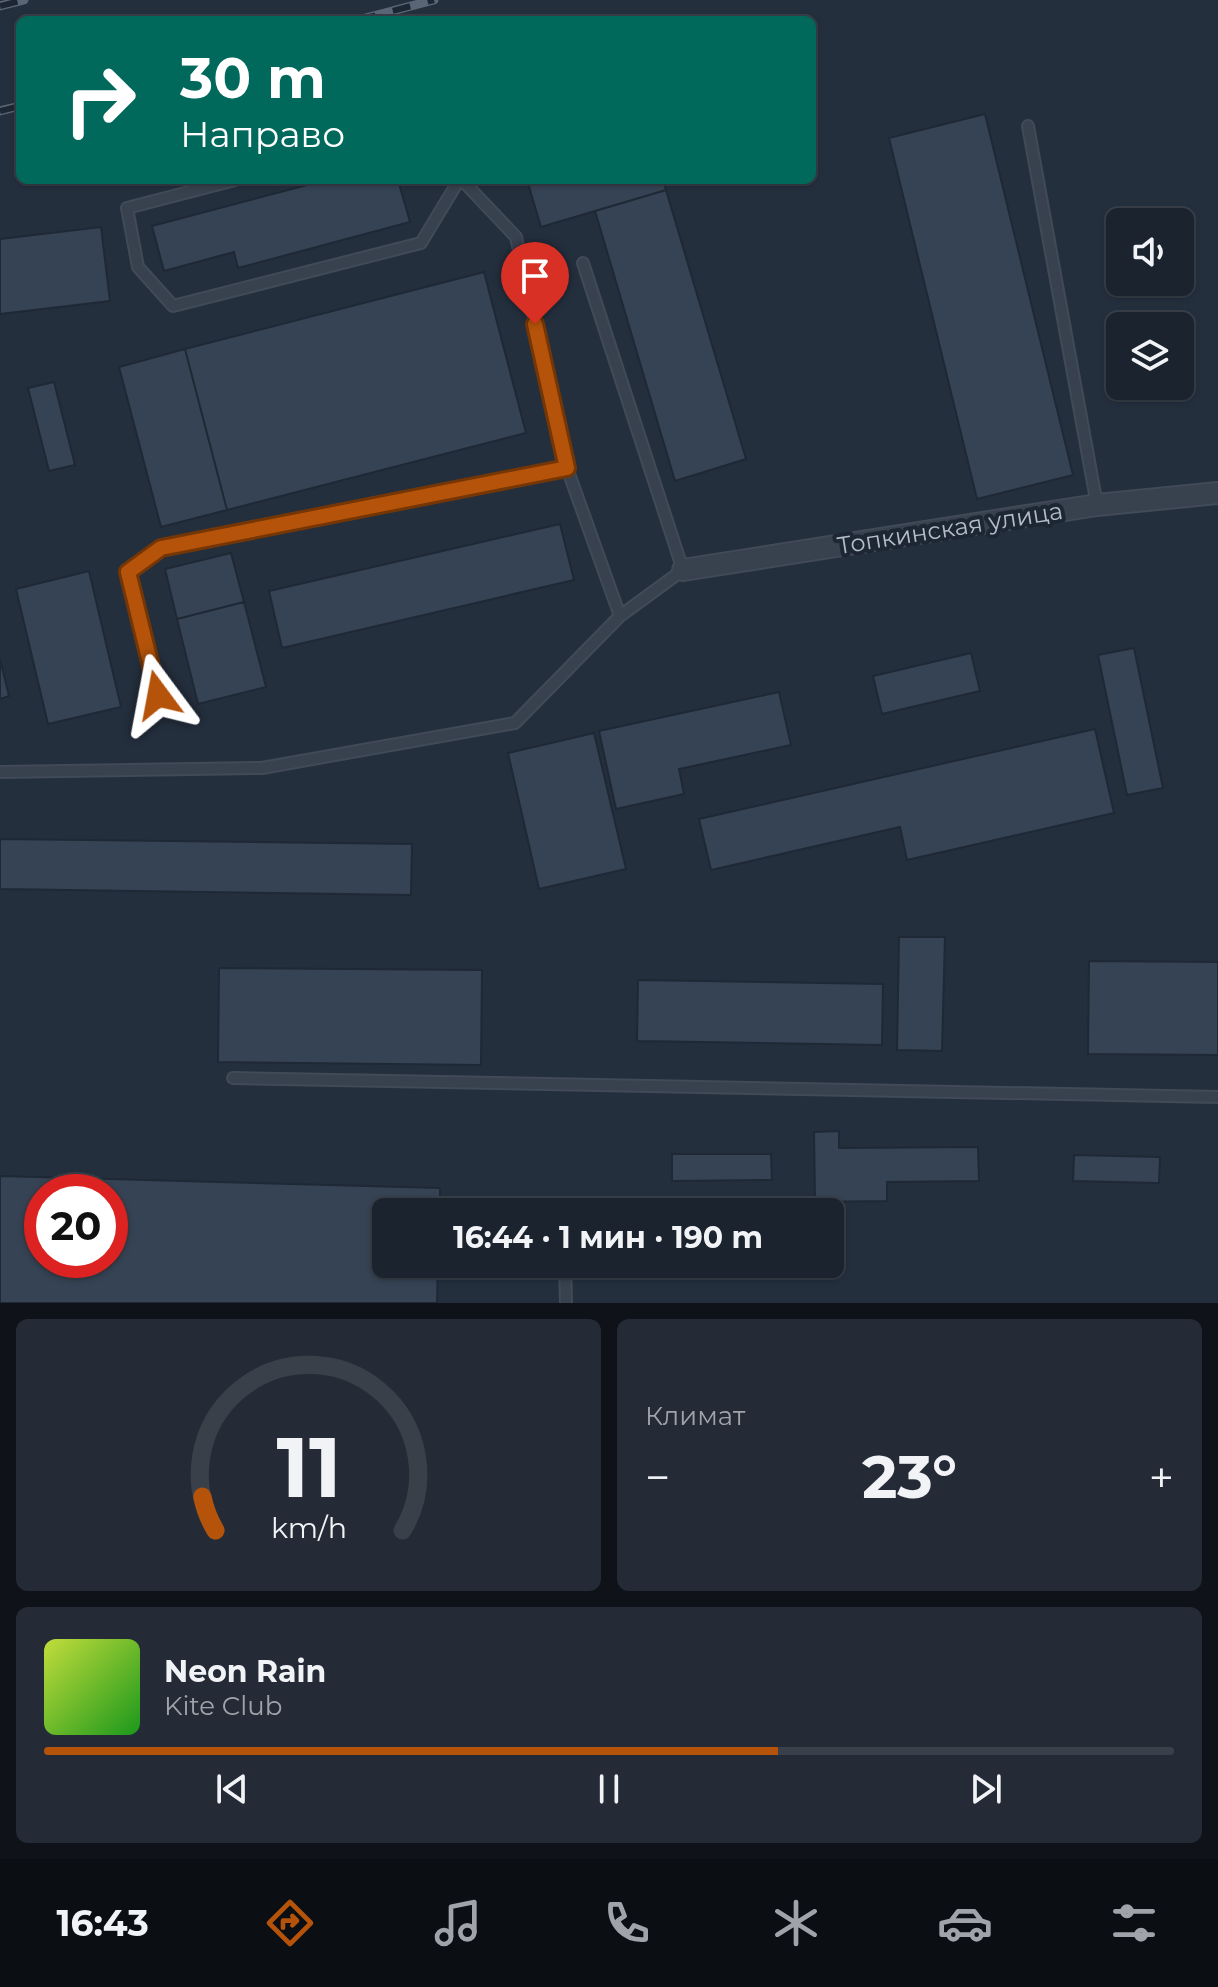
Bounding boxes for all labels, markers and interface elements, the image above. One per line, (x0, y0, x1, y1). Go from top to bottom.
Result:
text: 30 m (180, 44, 326, 112)
icon: right (48, 48, 152, 152)
text: Направо (180, 112, 345, 156)
map controls (1106, 208, 1194, 400)
button: sound (1106, 208, 1194, 296)
pin (501, 242, 569, 324)
icon: arrive (513, 254, 557, 298)
button: layers (1106, 312, 1194, 400)
street label: Топкинская улица (835, 496, 1065, 560)
position arrow (116, 653, 200, 737)
speed limit sign: 20 (24, 1174, 128, 1278)
text: 16:44 · 1 мин · 190 m (453, 1219, 763, 1256)
text: Климат (645, 1400, 745, 1432)
text: 11 (276, 1416, 341, 1518)
text: 23° (862, 1440, 957, 1513)
text: − (645, 1450, 670, 1504)
text: + (1149, 1450, 1174, 1504)
text: km/h (270, 1510, 347, 1545)
text: Neon Rain (164, 1653, 326, 1690)
text: Kite Club (164, 1690, 282, 1722)
icon: previous (210, 1767, 254, 1811)
icon: pause (587, 1767, 631, 1811)
icon: next (964, 1767, 1008, 1811)
icon: directions (262, 1895, 318, 1951)
icon: music (430, 1895, 486, 1951)
icon: phone (599, 1895, 655, 1951)
icon: climate (768, 1895, 824, 1951)
icon: car (937, 1895, 993, 1951)
icon: filters (1106, 1895, 1162, 1951)
text: 16:43 (56, 1901, 149, 1945)

